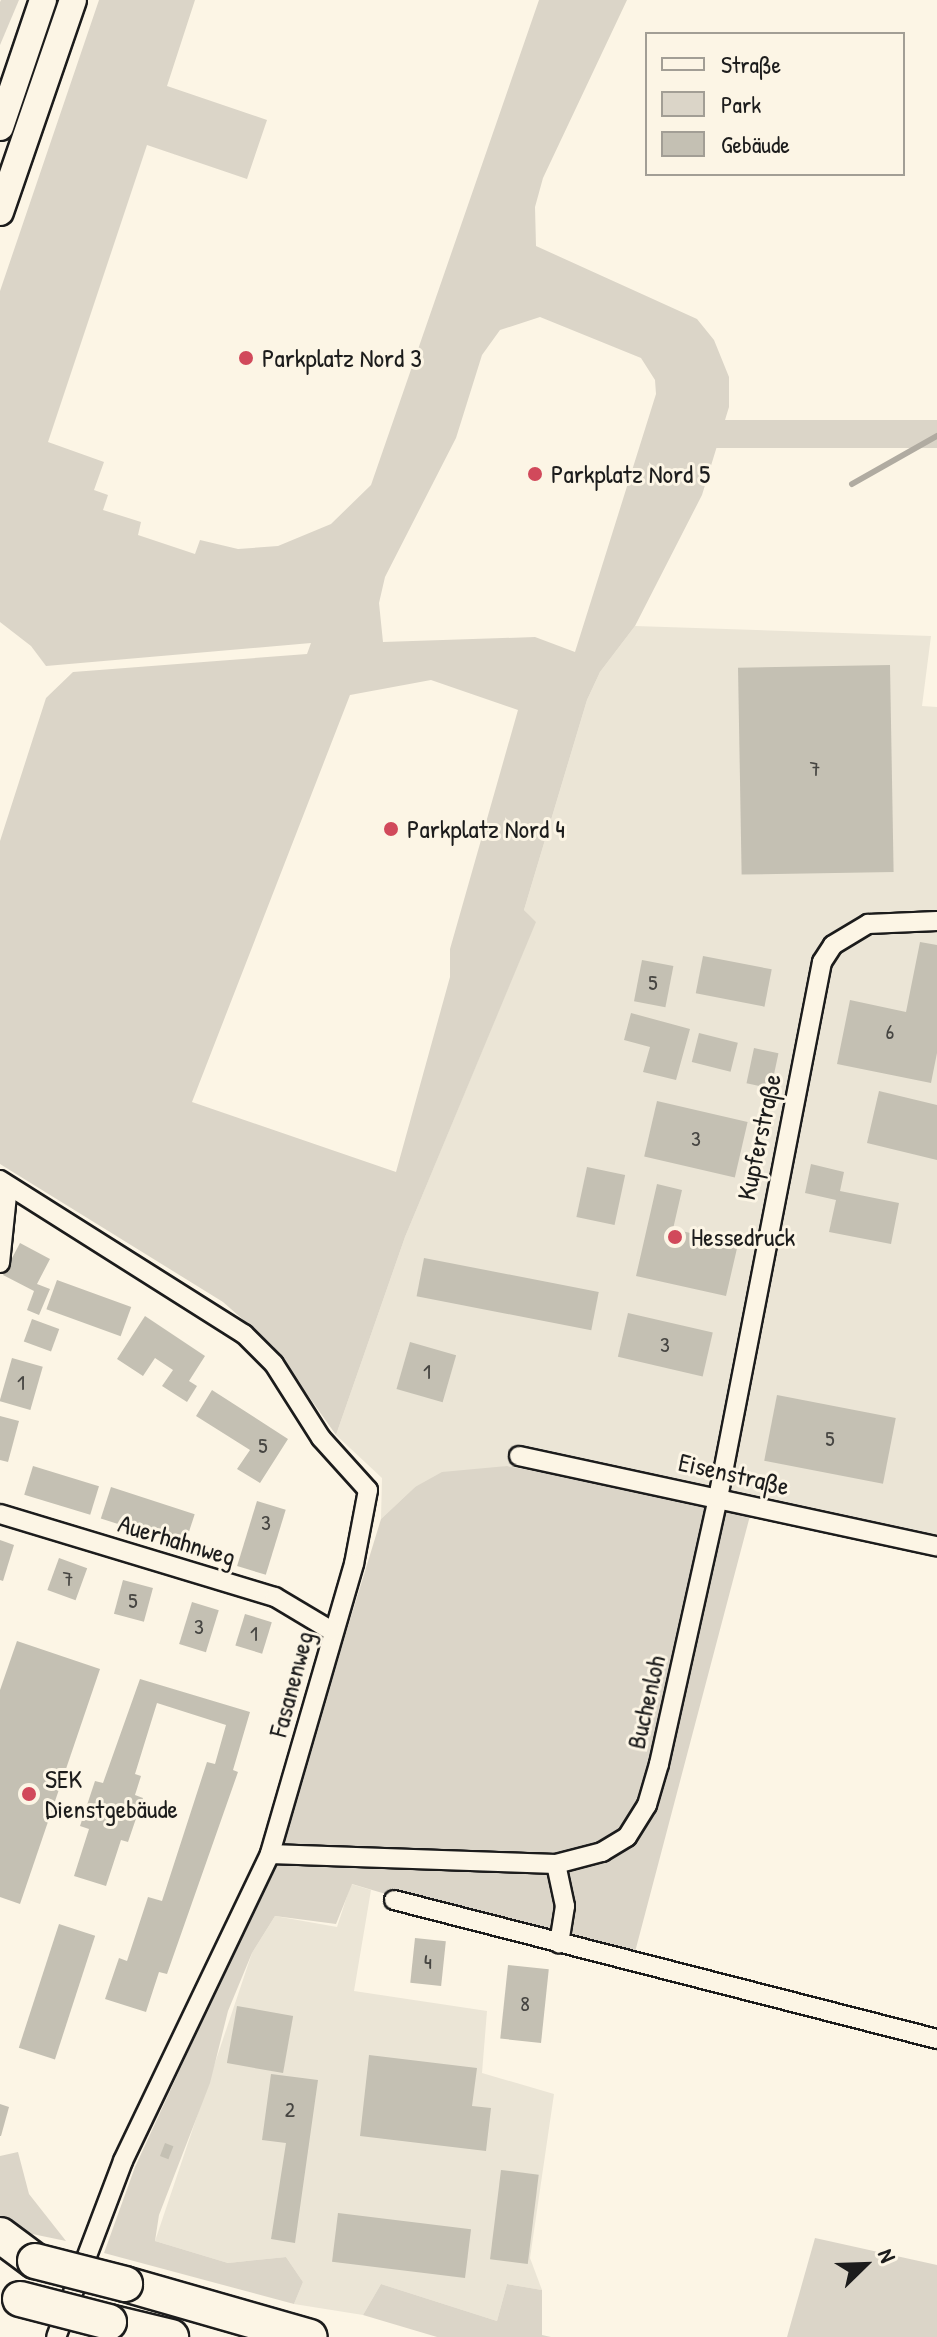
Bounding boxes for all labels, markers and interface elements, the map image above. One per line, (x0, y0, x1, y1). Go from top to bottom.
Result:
legend (645, 32, 905, 176)
text: Straße (721, 48, 781, 80)
text: Park (721, 88, 761, 120)
text: Gebäude (721, 128, 790, 160)
place label: Parkplatz Nord 3 (262, 342, 422, 374)
marker: Parkplatz Nord 3 (237, 349, 255, 367)
place label: Parkplatz Nord 5 (551, 458, 710, 490)
marker: Parkplatz Nord 5 (526, 465, 544, 483)
house number: 7 (810, 756, 820, 782)
place label: Parkplatz Nord 4 (407, 813, 565, 845)
marker: Parkplatz Nord 4 (382, 820, 400, 838)
house number: 5 (648, 970, 658, 996)
house number: 6 (886, 1019, 894, 1045)
street label: Kupferstraße (730, 1071, 788, 1203)
house number: 3 (691, 1126, 701, 1152)
place label: Hessedruck (691, 1221, 795, 1253)
marker: Hessedruck (666, 1228, 684, 1246)
house number: 3 (660, 1332, 670, 1358)
house number: 1 (423, 1359, 431, 1385)
house number: 1 (17, 1370, 25, 1396)
house number: 5 (825, 1426, 835, 1452)
house number: 5 (258, 1433, 268, 1459)
street label: Eisenstraße (676, 1446, 792, 1502)
street label: Auerhahnweg (114, 1507, 240, 1573)
house number: 3 (261, 1510, 271, 1536)
house number: 7 (63, 1566, 73, 1592)
house number: 5 (128, 1588, 138, 1614)
house number: 3 (194, 1614, 204, 1640)
house number: 1 (250, 1621, 258, 1647)
street label: Fasanenweg (262, 1628, 320, 1740)
street label: Buchenloh (620, 1652, 672, 1752)
place label: SEK Dienstgebäude (45, 1763, 178, 1824)
marker: SEK Dienstgebäude (20, 1785, 38, 1803)
house number: 4 (424, 1949, 432, 1975)
house number: 8 (520, 1991, 530, 2017)
house number: 2 (285, 2097, 295, 2123)
north arrow (825, 2225, 905, 2305)
text: N (871, 2244, 903, 2267)

